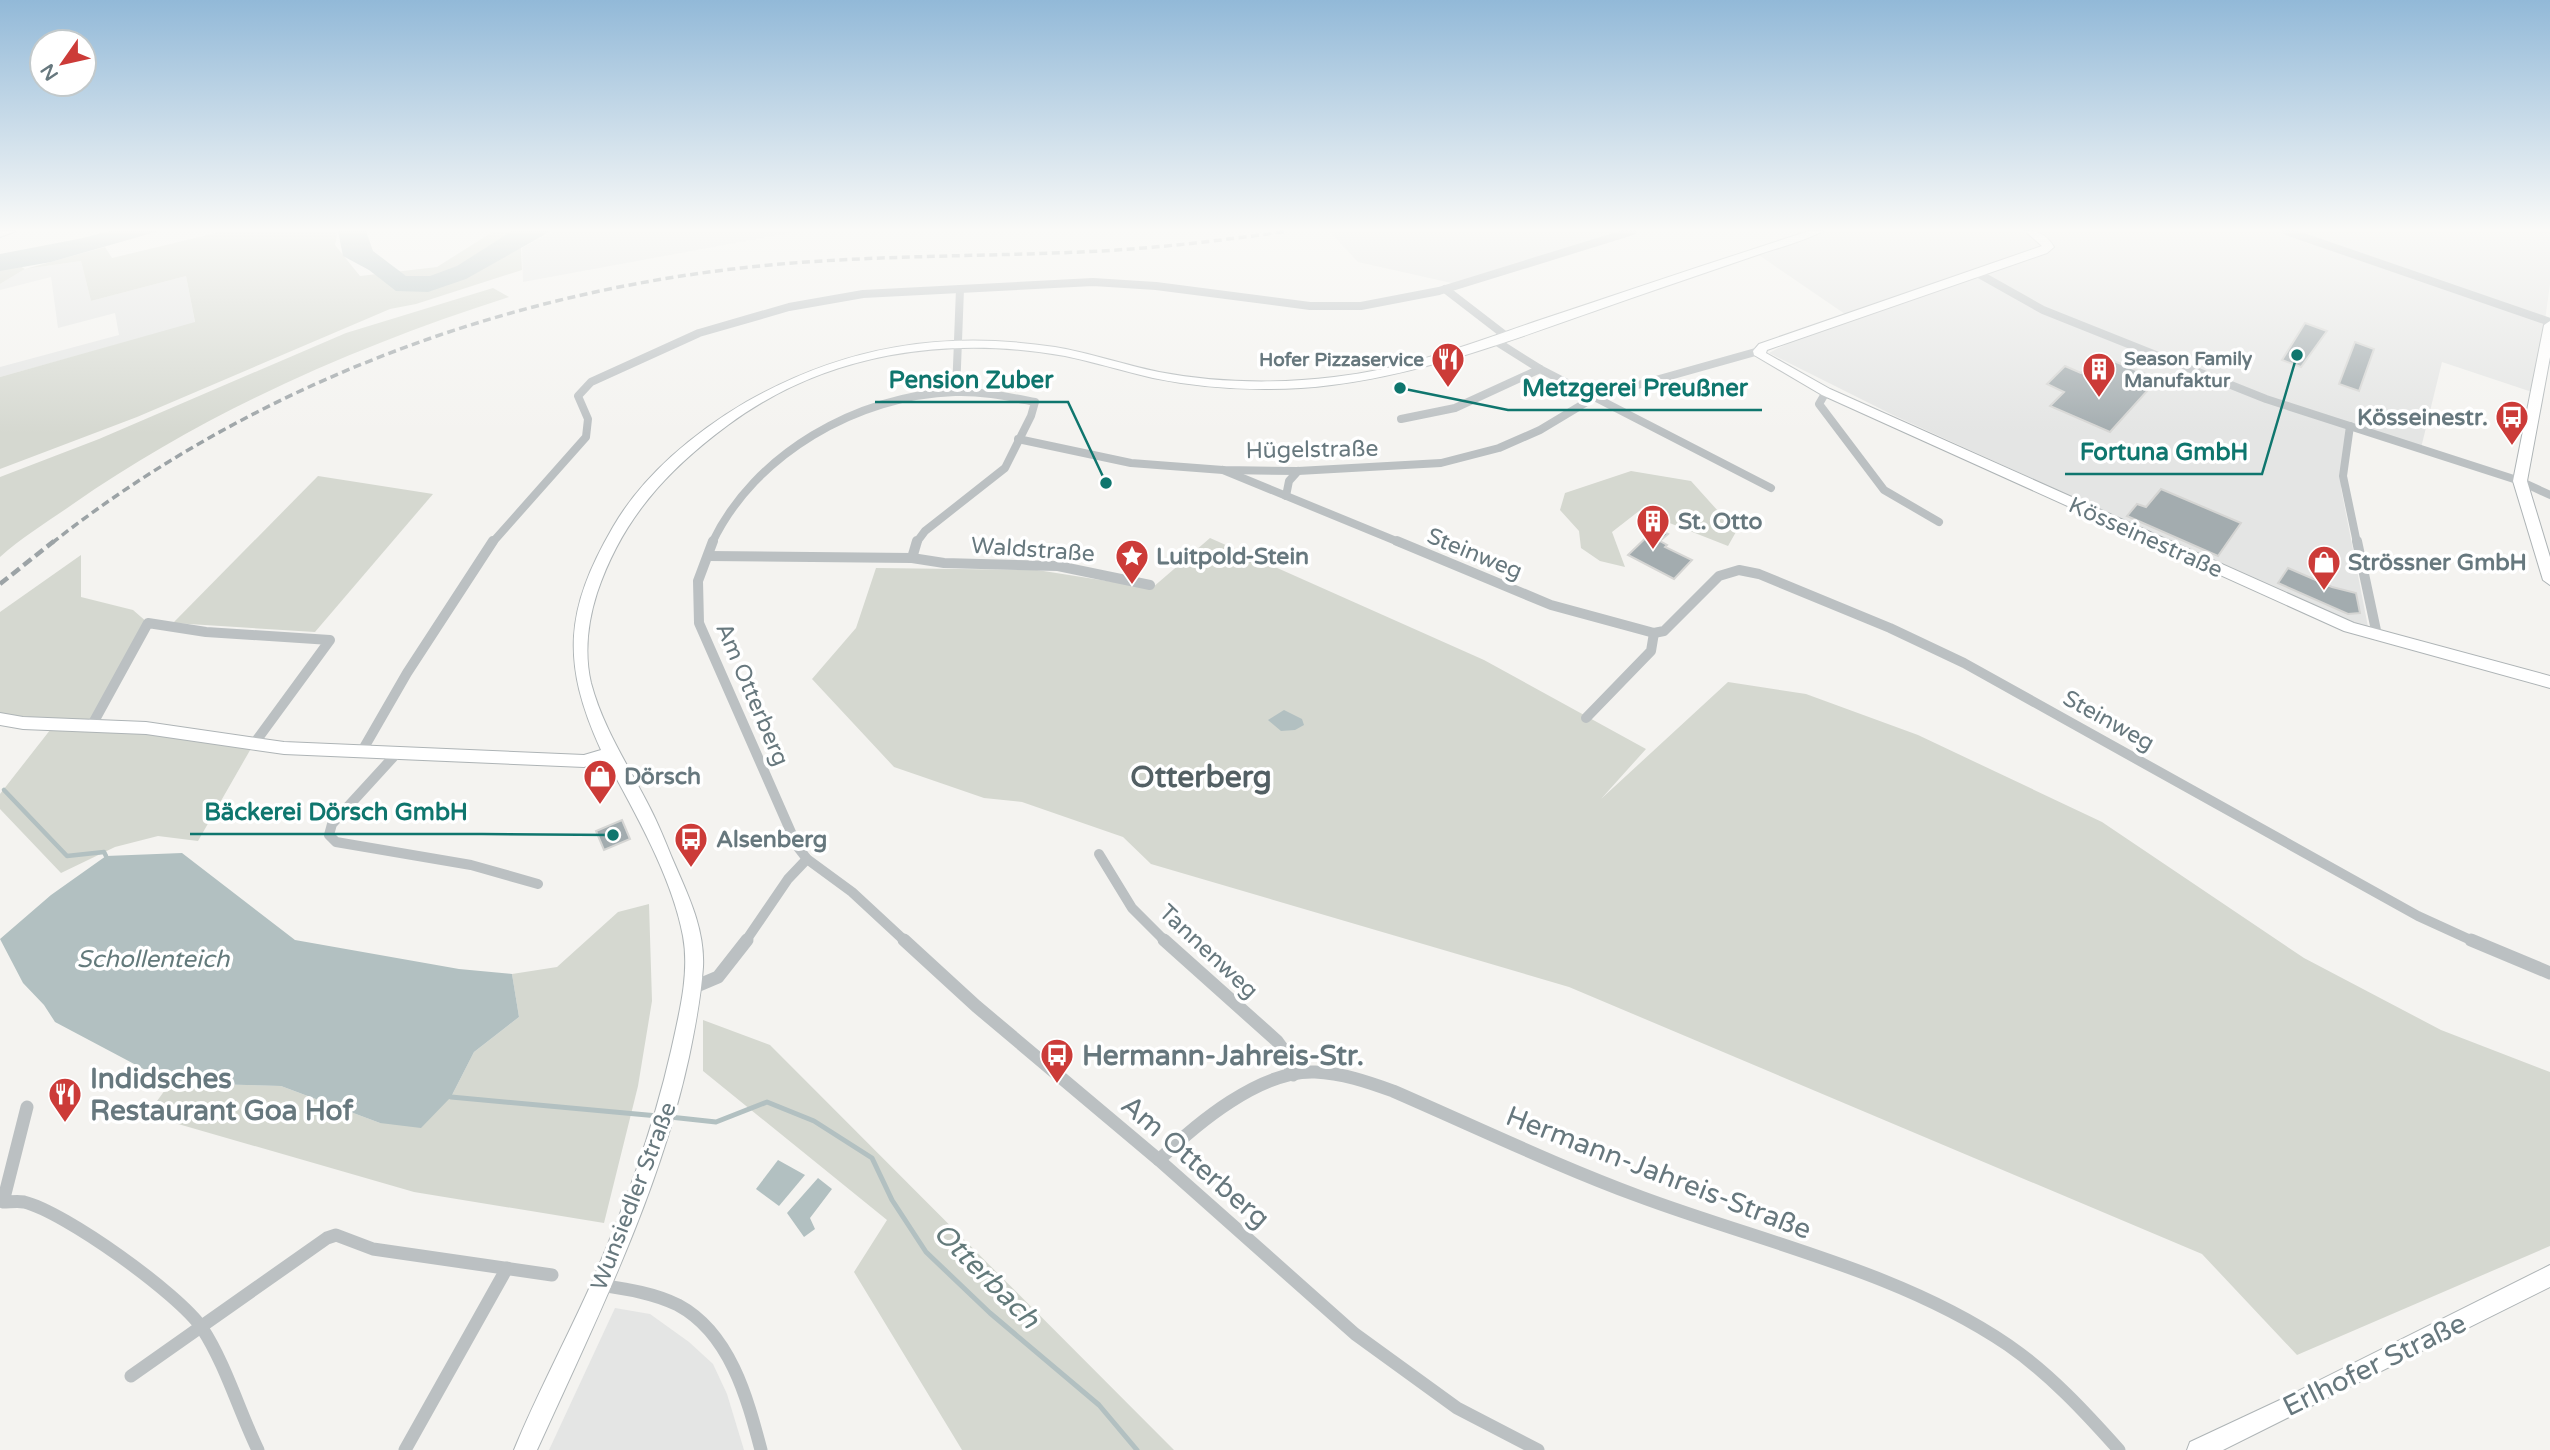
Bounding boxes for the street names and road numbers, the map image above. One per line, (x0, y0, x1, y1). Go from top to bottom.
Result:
street label: Hügelstraße (1245, 435, 1379, 465)
street label: Kösseinestraße (2064, 491, 2227, 584)
street label: Steinweg (1423, 522, 1526, 586)
street label: Waldstraße (970, 532, 1096, 568)
street label: Am Otterberg (709, 619, 795, 770)
street label: Steinweg (2058, 684, 2159, 757)
street label: Tannenweg (1153, 899, 1264, 1005)
street label: Am Otterberg (1114, 1088, 1277, 1236)
street label: Wunsiedler Straße (585, 1098, 683, 1294)
street label: Hermann-Jahreis-Straße (1501, 1099, 1816, 1247)
street label: Erlhofer Straße (2277, 1306, 2472, 1424)

